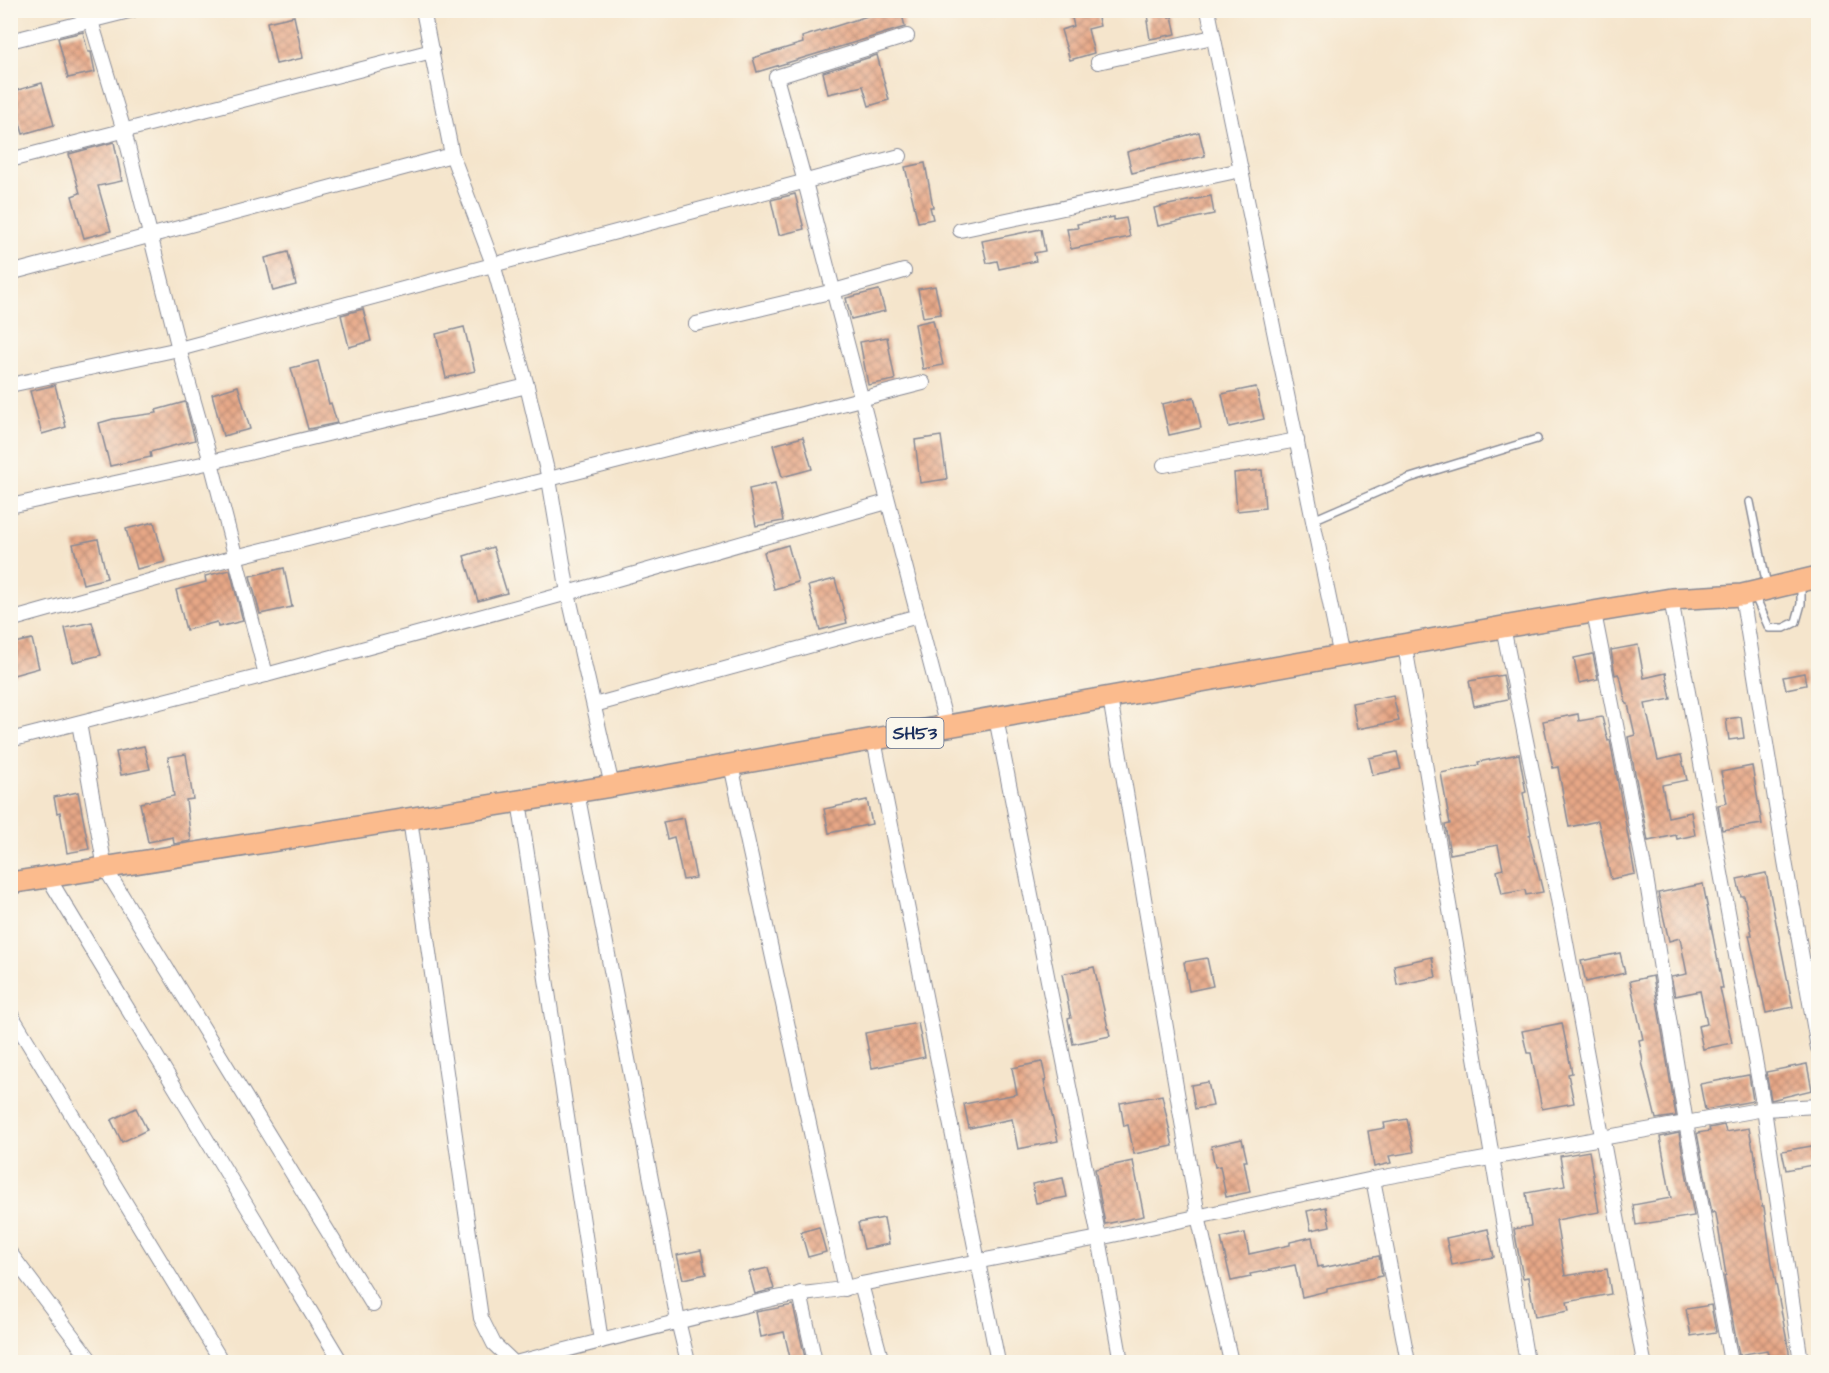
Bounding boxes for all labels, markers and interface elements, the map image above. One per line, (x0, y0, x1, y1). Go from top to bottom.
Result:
road number: SH53 (886, 718, 944, 748)

